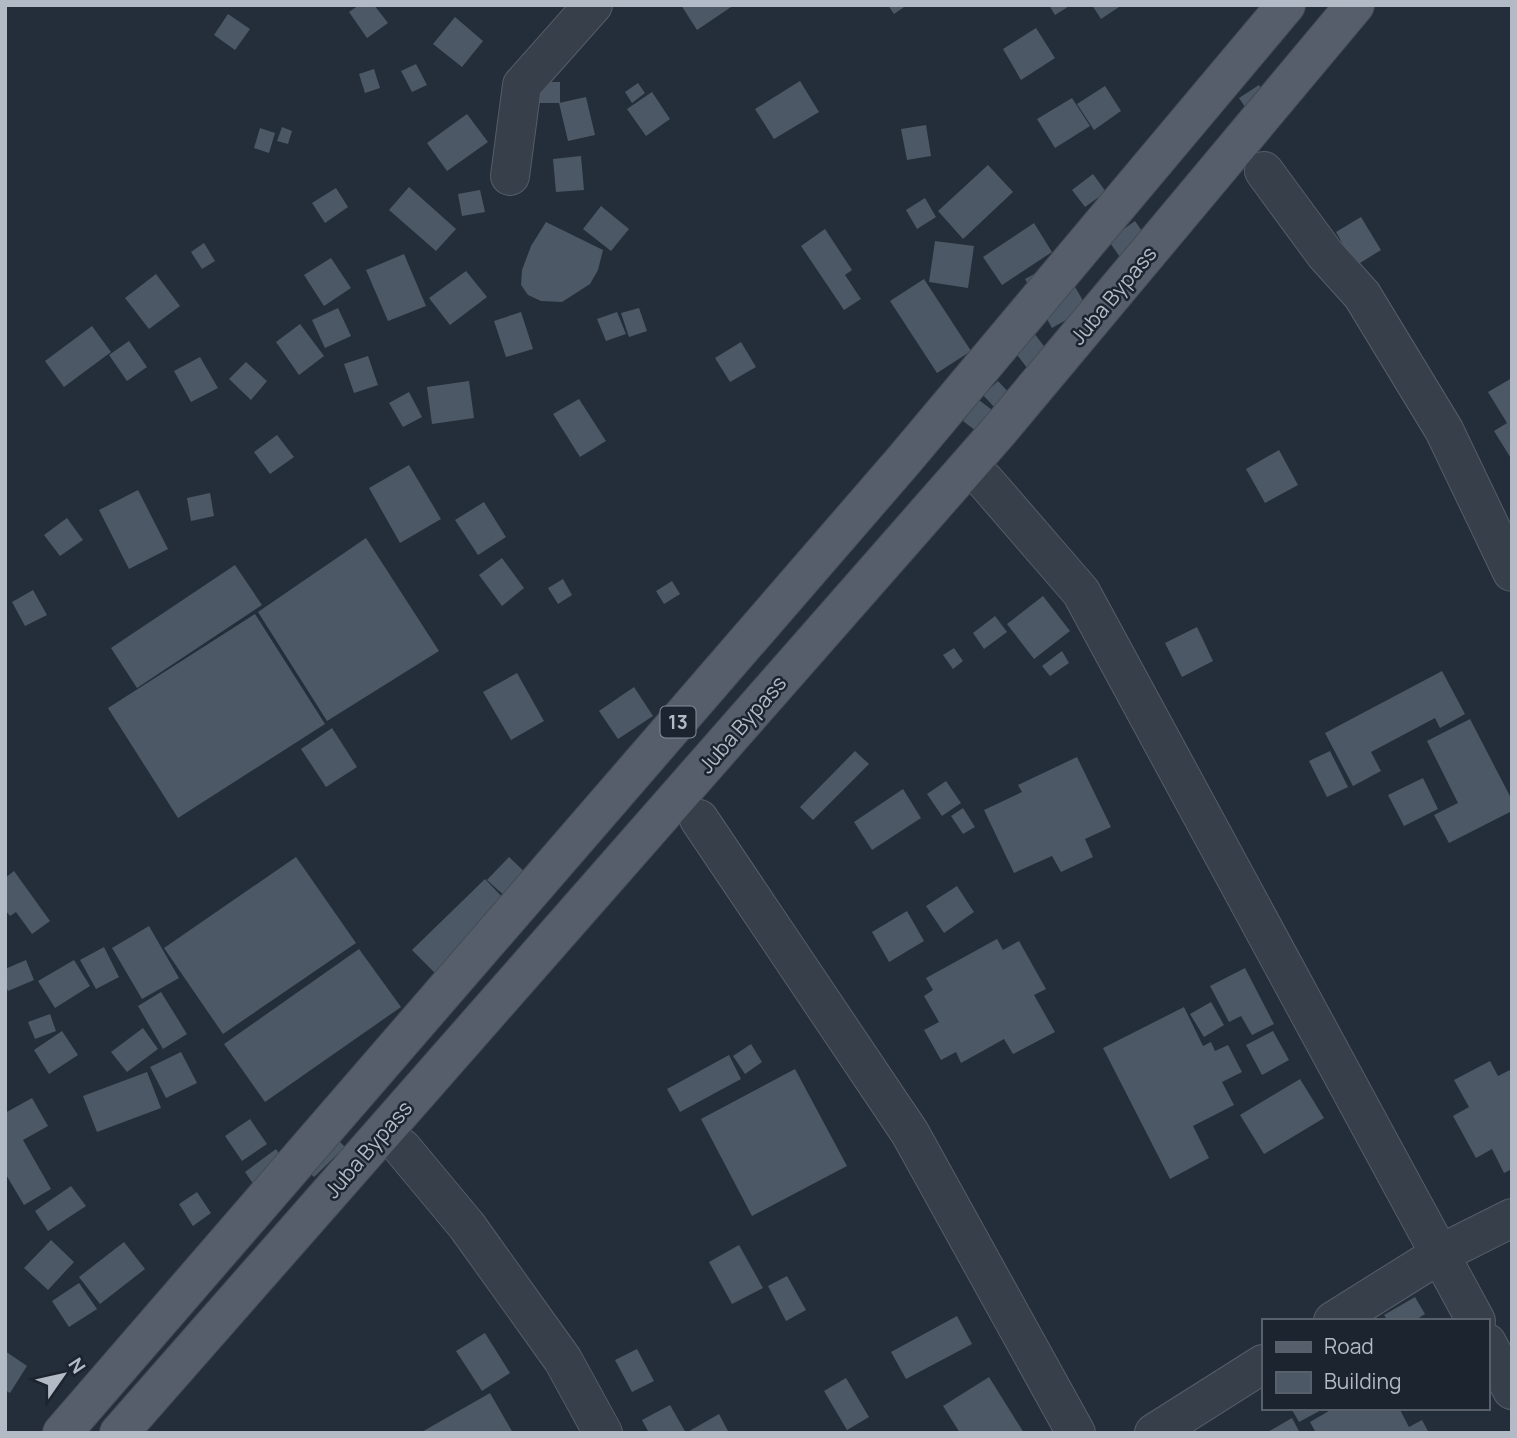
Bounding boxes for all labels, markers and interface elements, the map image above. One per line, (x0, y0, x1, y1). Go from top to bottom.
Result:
street label: Juba Bypass (1064, 240, 1162, 350)
street label: Juba Bypass (692, 669, 792, 779)
road number: 13 (660, 706, 696, 737)
street label: Juba Bypass (318, 1094, 418, 1204)
legend (1262, 1319, 1489, 1410)
text: Road (1324, 1332, 1374, 1360)
north arrow (28, 1340, 98, 1410)
text: N (62, 1353, 92, 1378)
text: Building (1324, 1367, 1401, 1395)

